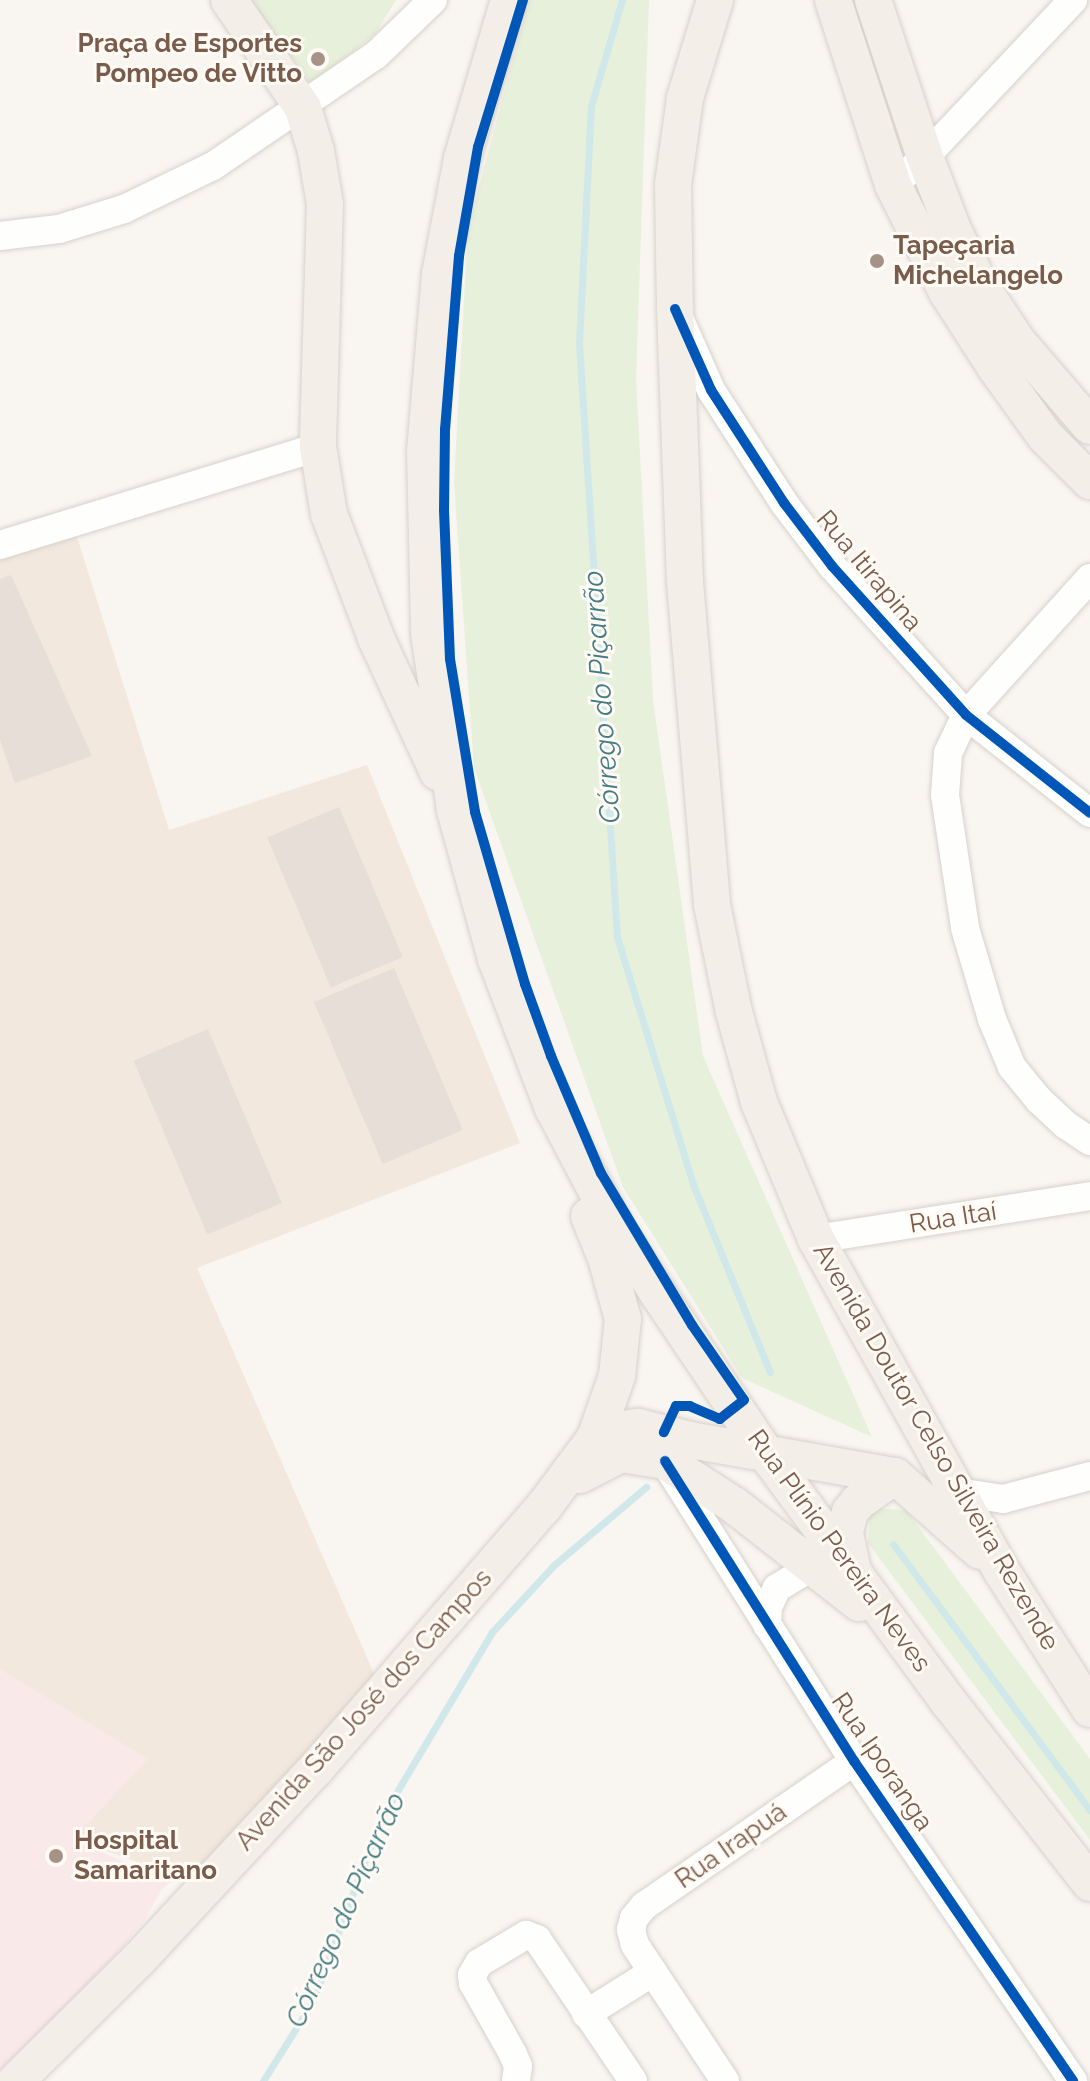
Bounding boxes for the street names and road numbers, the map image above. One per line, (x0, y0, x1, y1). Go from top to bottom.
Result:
street label: Rua Itirapina (809, 504, 929, 638)
street label: Rua Itaí (907, 1196, 999, 1240)
street label: Avenida Doutor Celso Silveira Rezende (806, 1238, 1066, 1656)
street label: Rua Plínio Pereira Neves (741, 1424, 937, 1678)
street label: Avenida São José dos Campos (229, 1563, 499, 1857)
street label: Rua Iporanga (824, 1687, 940, 1837)
street label: Rua Irapuá (669, 1796, 793, 1896)

